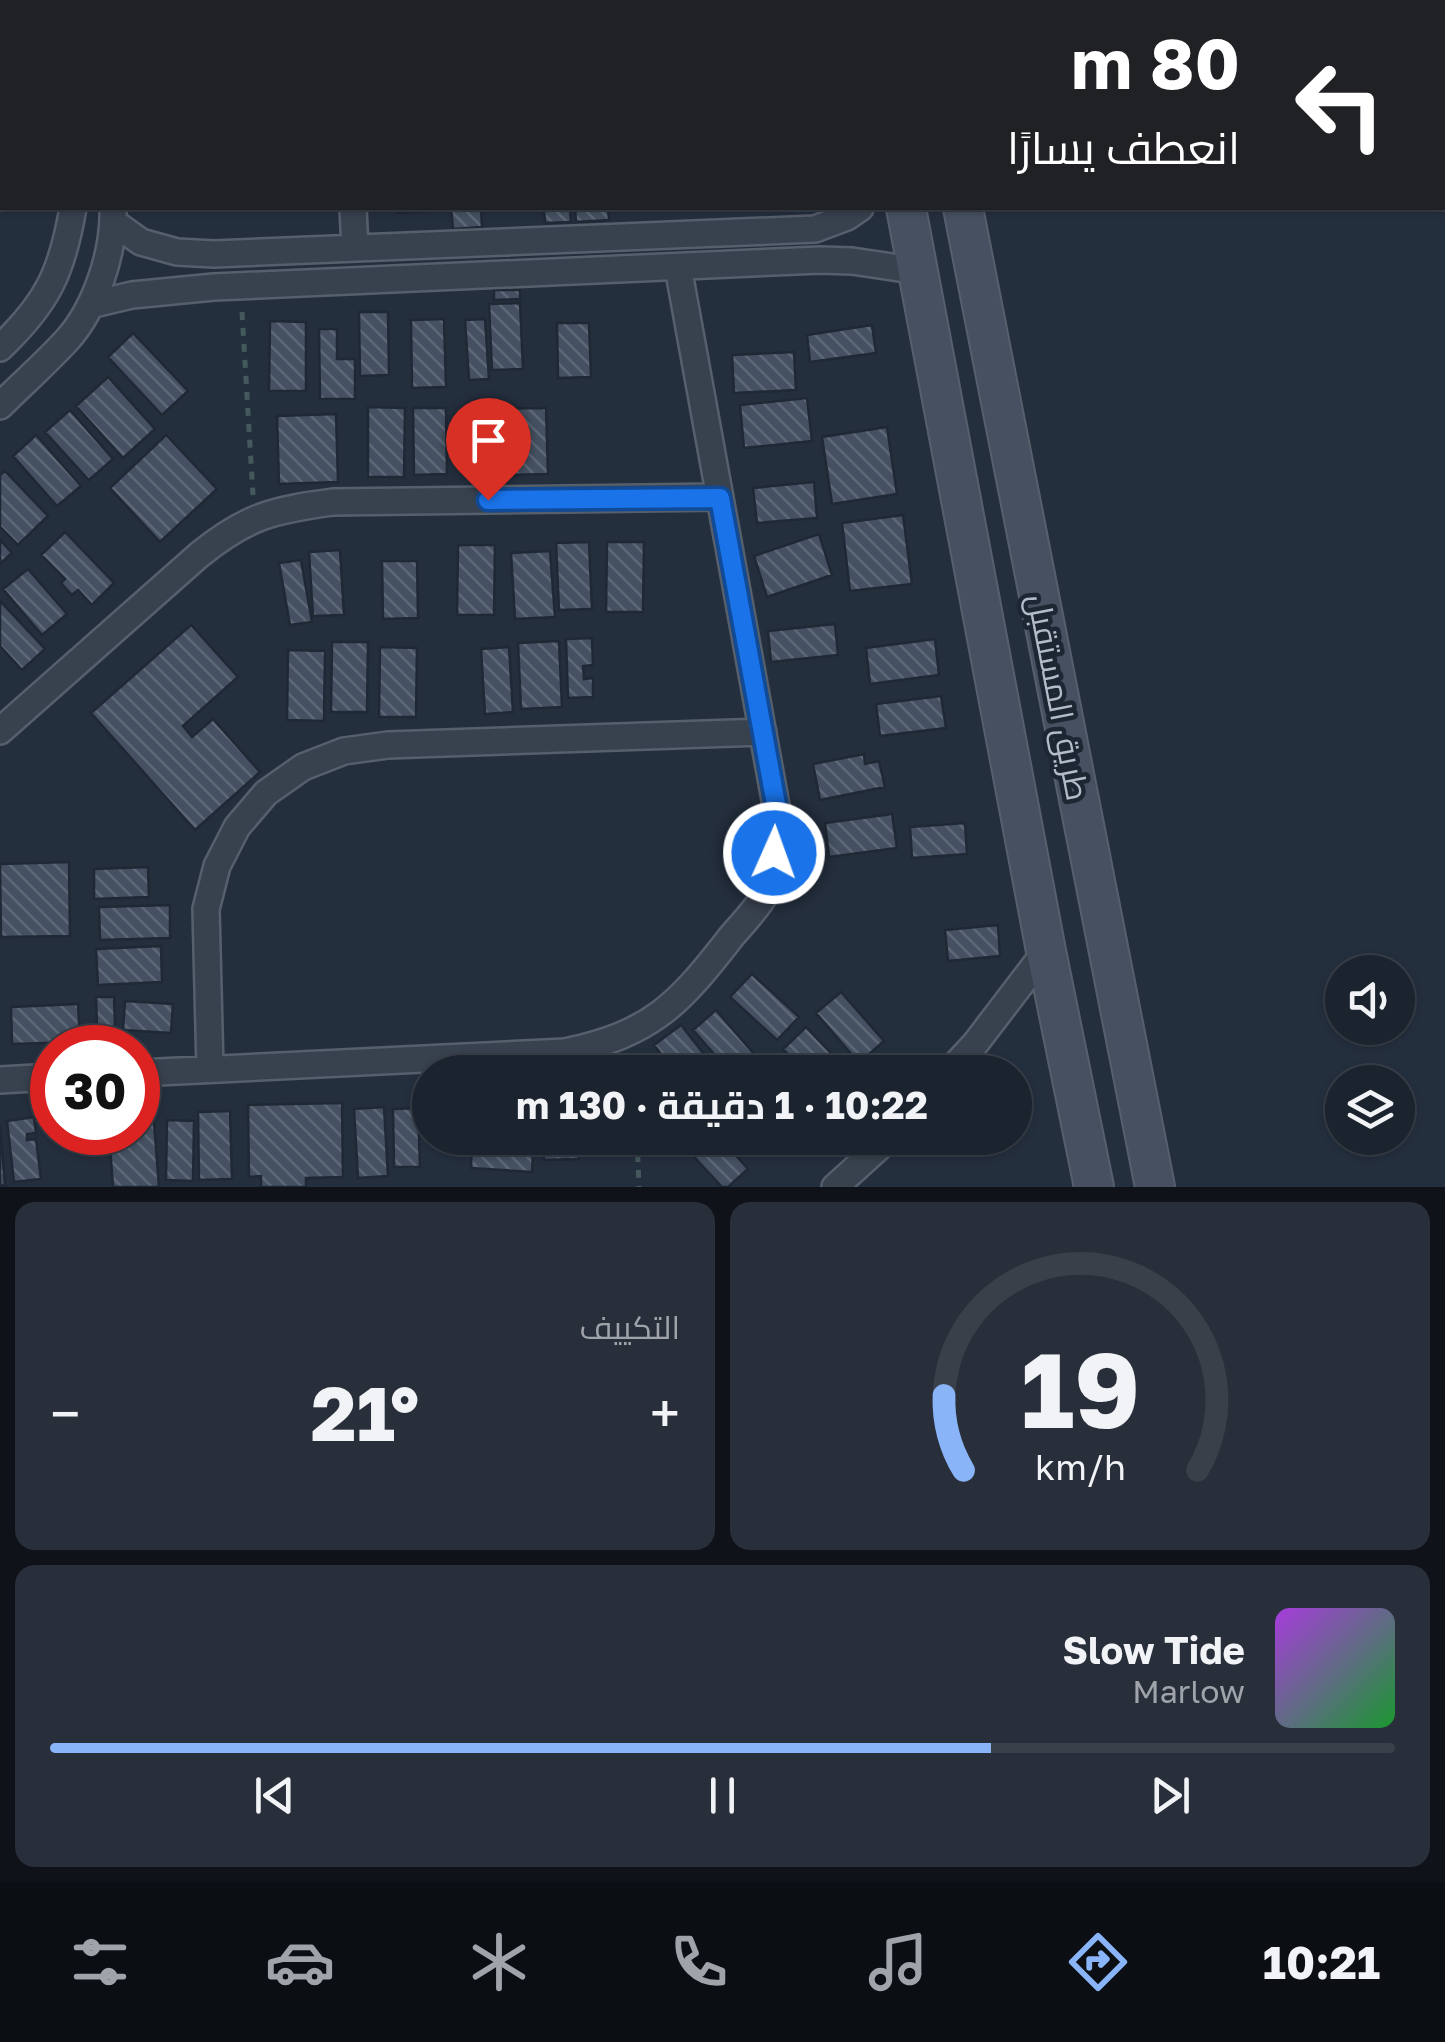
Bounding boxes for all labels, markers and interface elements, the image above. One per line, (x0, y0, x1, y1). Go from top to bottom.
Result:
text: 80 m (1071, 20, 1240, 104)
icon: left (1275, 40, 1405, 170)
text: انعطف يسارًا (1007, 120, 1240, 174)
pin (446, 398, 531, 501)
icon: arrive (461, 413, 516, 468)
street label: طريق المستقبل (1018, 591, 1098, 804)
position arrow (722, 801, 826, 905)
map controls (1325, 955, 1415, 1155)
button: sound (1325, 955, 1415, 1045)
speed limit sign: 30 (30, 1025, 160, 1155)
button: layers (1325, 1065, 1415, 1155)
text: 10:22 · 1 دقيقة · 130 m (516, 1082, 928, 1127)
text: التكييف (580, 1308, 680, 1346)
text: 19 (1020, 1326, 1140, 1451)
text: 21° (311, 1367, 419, 1458)
text: − (50, 1380, 80, 1446)
text: + (650, 1380, 680, 1446)
text: km/h (1035, 1445, 1125, 1488)
text: Slow Tide (1062, 1627, 1245, 1672)
text: Marlow (1132, 1672, 1245, 1710)
icon: previous (247, 1768, 302, 1823)
icon: pause (695, 1768, 750, 1823)
icon: next (1143, 1768, 1198, 1823)
icon: filters (65, 1927, 135, 1997)
icon: car (265, 1927, 335, 1997)
icon: climate (464, 1927, 534, 1997)
icon: phone (664, 1927, 734, 1997)
icon: music (863, 1927, 933, 1997)
icon: directions (1063, 1927, 1133, 1997)
text: 10:21 (1263, 1935, 1380, 1989)

